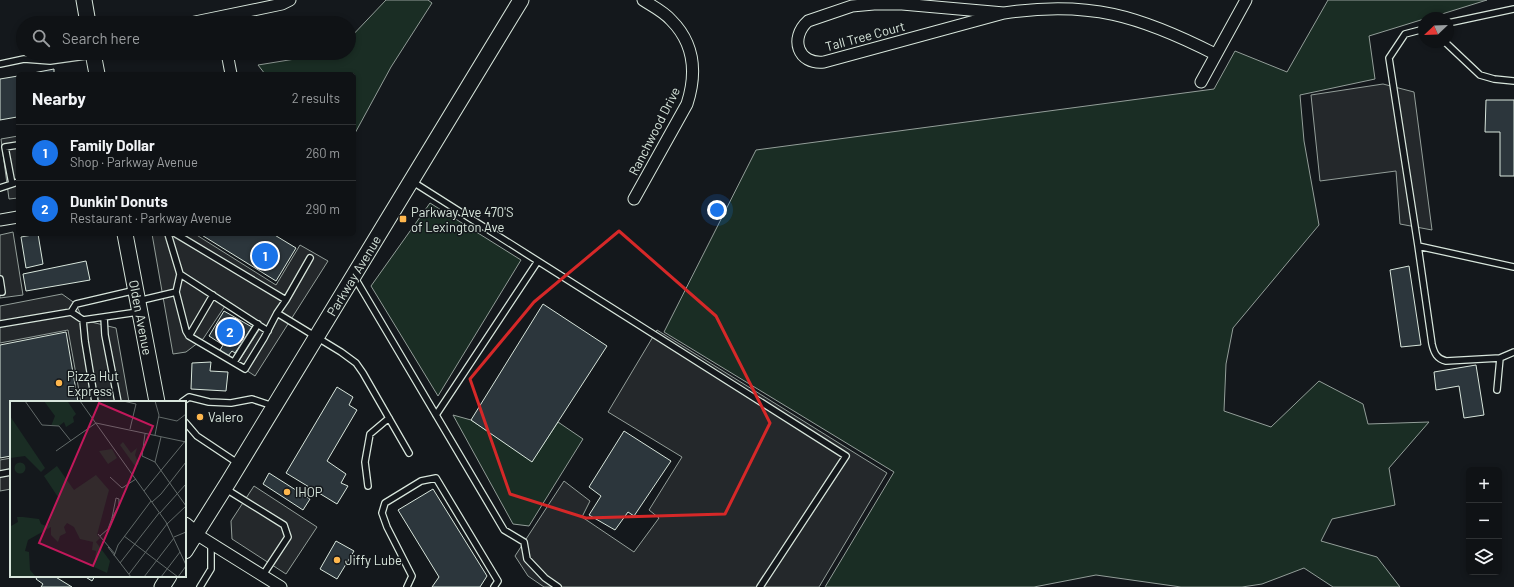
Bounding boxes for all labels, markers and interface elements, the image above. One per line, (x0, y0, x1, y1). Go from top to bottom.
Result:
north arrow (1418, 12, 1454, 48)
search box (16, 16, 356, 60)
street label: Tall Tree Court (823, 18, 907, 54)
icon: search (30, 27, 52, 49)
text: Search here (62, 29, 140, 47)
street label: Ranchwood Drive (625, 84, 683, 178)
text: Nearby (32, 88, 86, 108)
text: 2 results (292, 90, 340, 106)
text: Family Dollar (70, 136, 155, 154)
text: 1 (43, 145, 47, 161)
text: 260 m (306, 145, 340, 161)
text: Shop · Parkway Avenue (70, 154, 198, 170)
text: Dunkin' Donuts (70, 192, 168, 210)
your location (707, 200, 727, 220)
text: 2 (41, 201, 49, 217)
text: 290 m (306, 201, 340, 217)
place label: Parkway Ave 470'S of Lexington Ave (411, 204, 514, 235)
text: Restaurant · Parkway Avenue (70, 210, 232, 226)
marker: Parkway Ave 470'S of Lexington Ave (398, 214, 408, 224)
street label: Parkway Avenue (323, 232, 384, 319)
pin: 1 (252, 241, 278, 271)
street label: Olden Avenue (126, 279, 156, 356)
pin: 2 (217, 317, 243, 347)
place label: Pizza Hut Express (67, 368, 119, 399)
marker: Pizza Hut Express (54, 378, 64, 388)
inset map (10, 401, 186, 577)
place label: Valero (208, 409, 243, 425)
marker: Valero (195, 412, 205, 422)
map controls (1466, 467, 1502, 575)
button: + (1466, 467, 1502, 503)
place label: IHOP (295, 484, 323, 500)
marker: IHOP (282, 487, 292, 497)
button: − (1466, 503, 1502, 539)
button: layers (1466, 539, 1502, 575)
place label: Jiffy Lube (345, 552, 402, 568)
marker: Jiffy Lube (332, 555, 342, 565)

